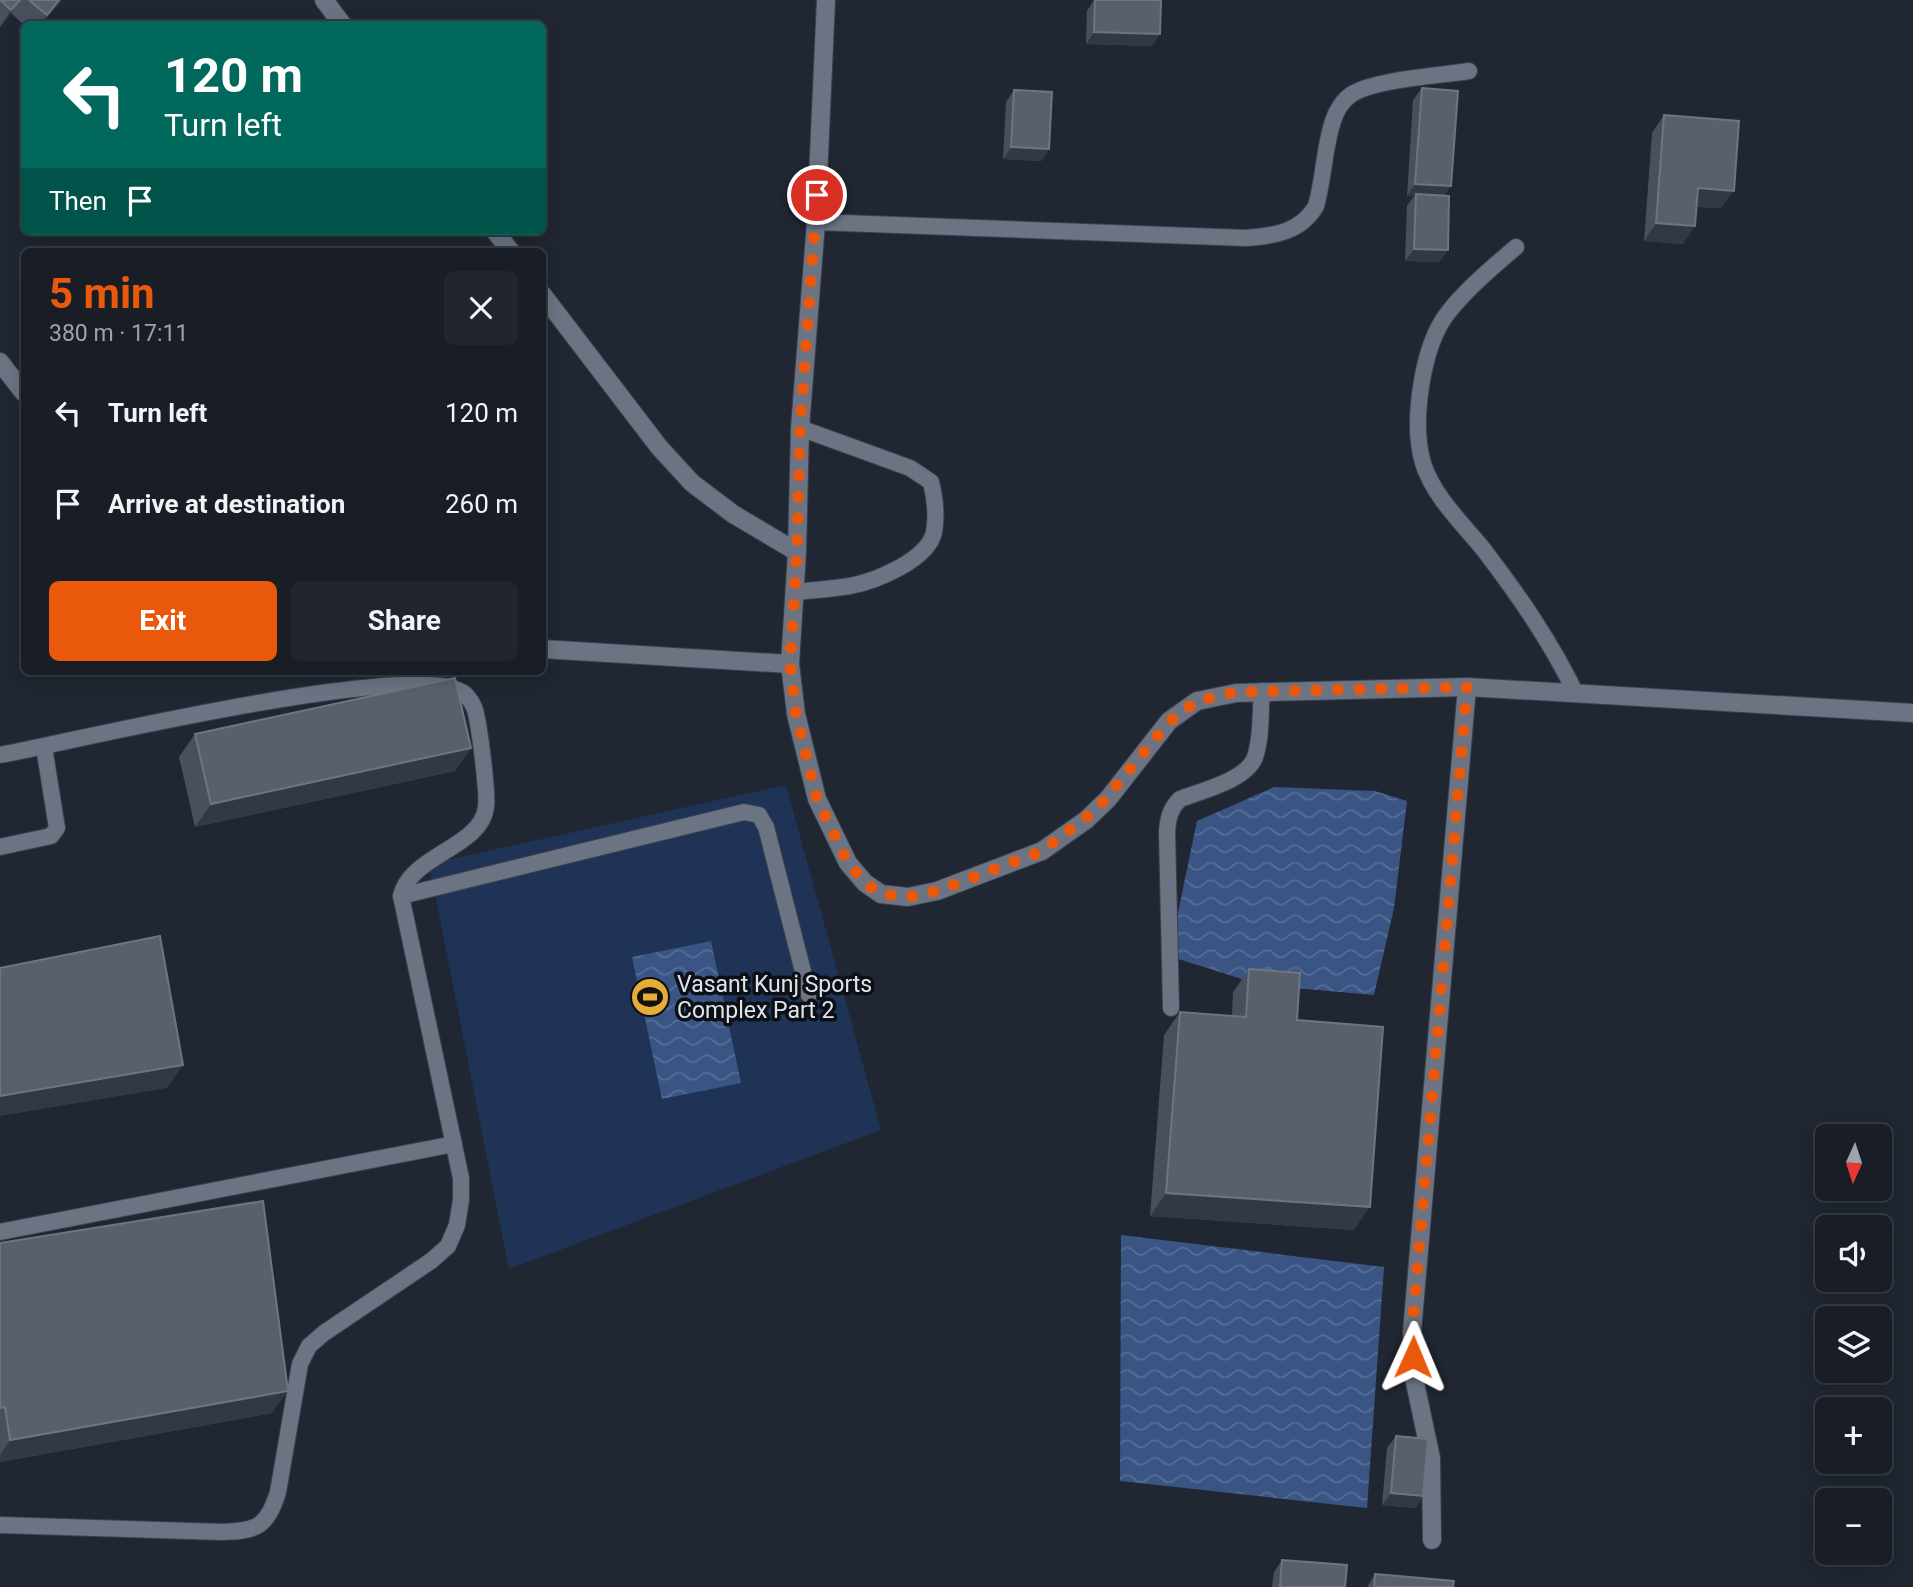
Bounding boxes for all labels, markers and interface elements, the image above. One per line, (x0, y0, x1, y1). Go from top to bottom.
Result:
text: 120 m (164, 47, 303, 104)
icon: left (49, 49, 140, 140)
text: Turn left (164, 106, 282, 144)
pin (787, 165, 847, 225)
icon: arrive (798, 176, 836, 214)
icon: arrive (121, 182, 159, 220)
text: Then (49, 186, 107, 216)
text: 5 min (49, 269, 155, 318)
button: close (444, 271, 518, 345)
text: 380 m · 17:11 (49, 320, 188, 347)
icon: left (49, 394, 87, 432)
text: Turn left (108, 398, 207, 428)
text: 120 m (445, 398, 518, 428)
icon: arrive (49, 485, 87, 523)
text: Arrive at destination (108, 489, 345, 519)
text: 260 m (445, 489, 518, 519)
button: Exit (49, 581, 277, 661)
button: Share (291, 581, 518, 661)
place label: Vasant Kunj Sports Complex Part 2 (677, 971, 872, 1024)
sports icon: Vasant Kunj Sports Complex Part 2 (629, 976, 671, 1018)
north arrow (1815, 1124, 1892, 1200)
map controls (1815, 1124, 1892, 1565)
button: sound (1815, 1215, 1892, 1292)
button: layers (1815, 1306, 1892, 1383)
position arrow (1376, 1320, 1450, 1394)
button: + (1815, 1397, 1892, 1474)
button: − (1815, 1488, 1892, 1565)

